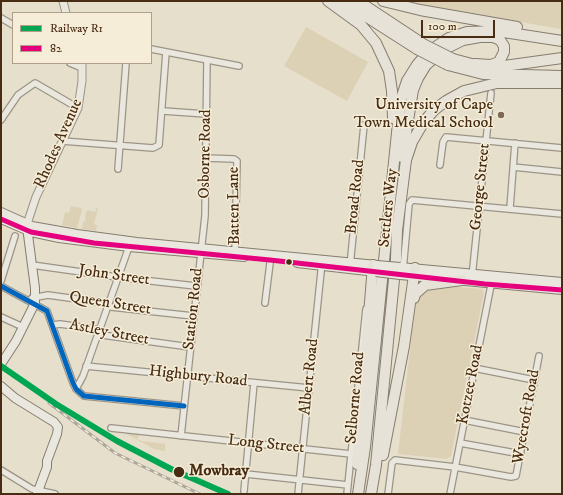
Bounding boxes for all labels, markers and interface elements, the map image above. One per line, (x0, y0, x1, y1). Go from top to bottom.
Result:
legend (12, 12, 152, 64)
scale bar (423, 12, 497, 38)
text: 100 m (428, 19, 457, 34)
text: Railway R1 (50, 21, 103, 36)
text: 82 (50, 41, 62, 56)
street label: Rhodes Avenue (31, 96, 87, 192)
place label: University of Cape Town Medical School (354, 96, 493, 134)
street label: Osborne Road (196, 109, 216, 199)
marker: University of Cape Town Medical School (496, 110, 506, 120)
street label: George Street (467, 143, 495, 231)
street label: Broad Road (343, 159, 369, 235)
street label: Batten Lane (225, 166, 245, 246)
street label: Settlers Way (375, 168, 403, 248)
unlabelled marker (284, 257, 294, 267)
street label: John Street (77, 261, 151, 291)
street label: Station Road (180, 267, 208, 351)
street label: Queen Street (68, 288, 152, 320)
street label: Astley Street (67, 316, 151, 350)
street label: Albert Road (296, 338, 324, 416)
street label: Kotzee Road (454, 344, 488, 426)
street label: Selborne Road (342, 351, 370, 445)
street label: Highbury Road (148, 362, 248, 392)
street label: Wyecroft Road (509, 368, 545, 466)
street label: Long Street (227, 431, 305, 459)
place label: Mowbray (189, 462, 249, 482)
marker: Mowbray (172, 465, 186, 479)

